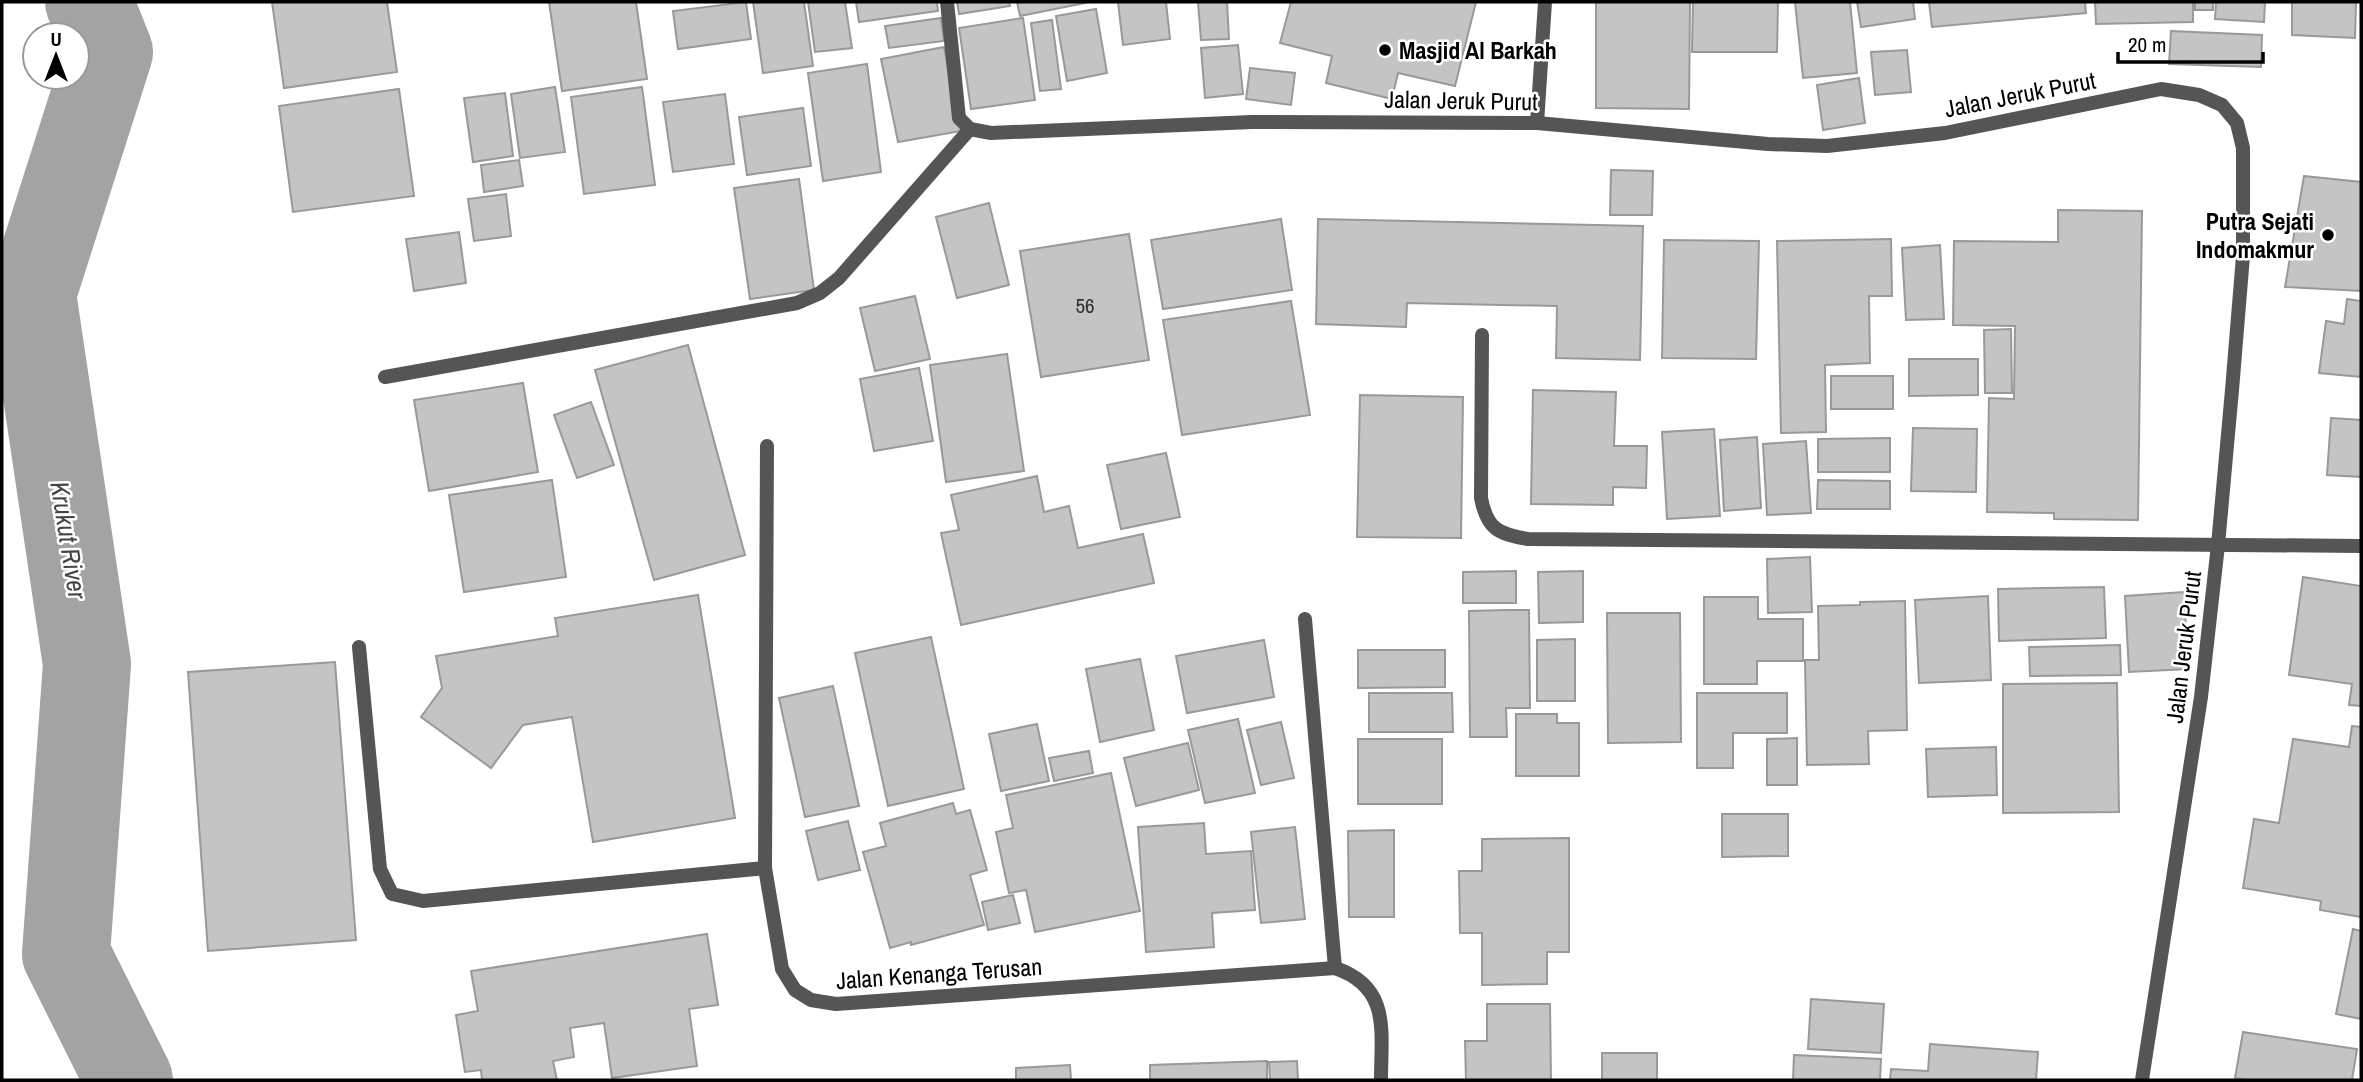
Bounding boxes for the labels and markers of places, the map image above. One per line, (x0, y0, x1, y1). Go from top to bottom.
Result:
place label: Masjid Al Barkah (1399, 34, 1557, 66)
marker: Masjid Al Barkah (1377, 42, 1393, 58)
place label: Putra Sejati Indomakmur (2196, 205, 2314, 265)
marker: Putra Sejati Indomakmur (2320, 227, 2336, 243)

